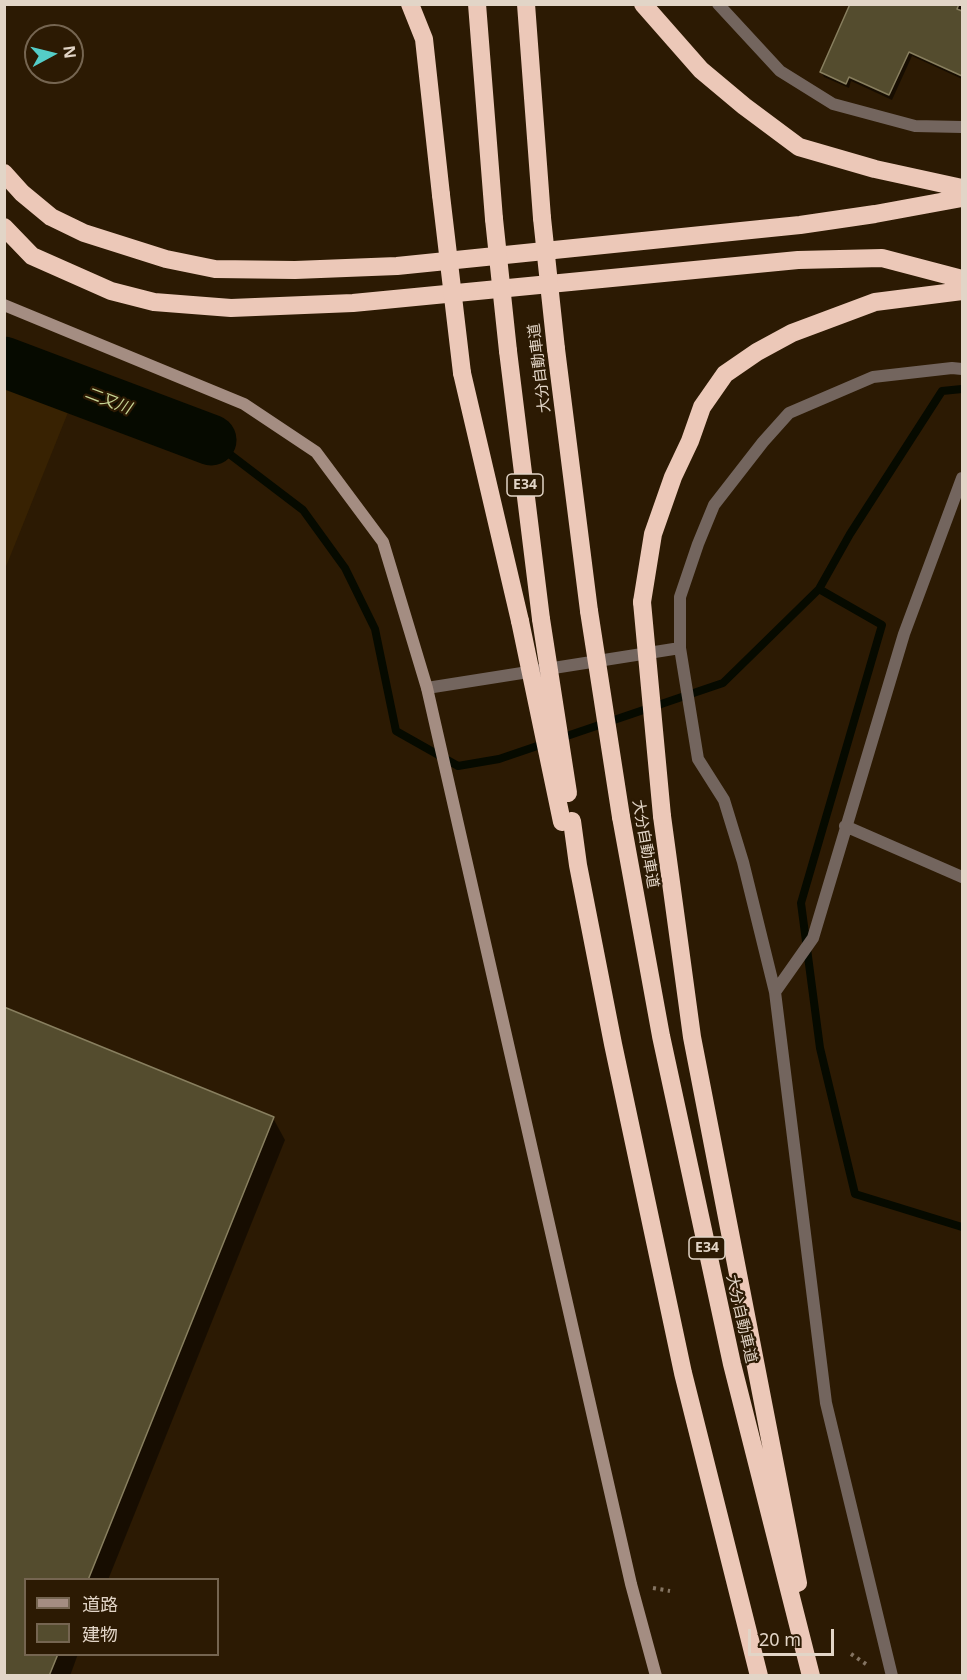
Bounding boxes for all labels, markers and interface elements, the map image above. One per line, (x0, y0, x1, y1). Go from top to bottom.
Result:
north arrow (24, 24, 84, 84)
text: N (58, 44, 82, 60)
street label: 大分自動車道 (526, 322, 554, 414)
water label: 二又川 (82, 383, 134, 419)
road number: E34 (507, 474, 543, 496)
street label: 大分自動車道 (628, 798, 662, 890)
road number: E34 (689, 1237, 725, 1259)
street label: 大分自動車道 (722, 1273, 760, 1365)
legend (24, 1578, 219, 1656)
text: 道路 (82, 1592, 118, 1616)
scale bar (751, 1617, 836, 1655)
text: 建物 (82, 1622, 118, 1646)
text: 20 m (759, 1627, 801, 1651)

